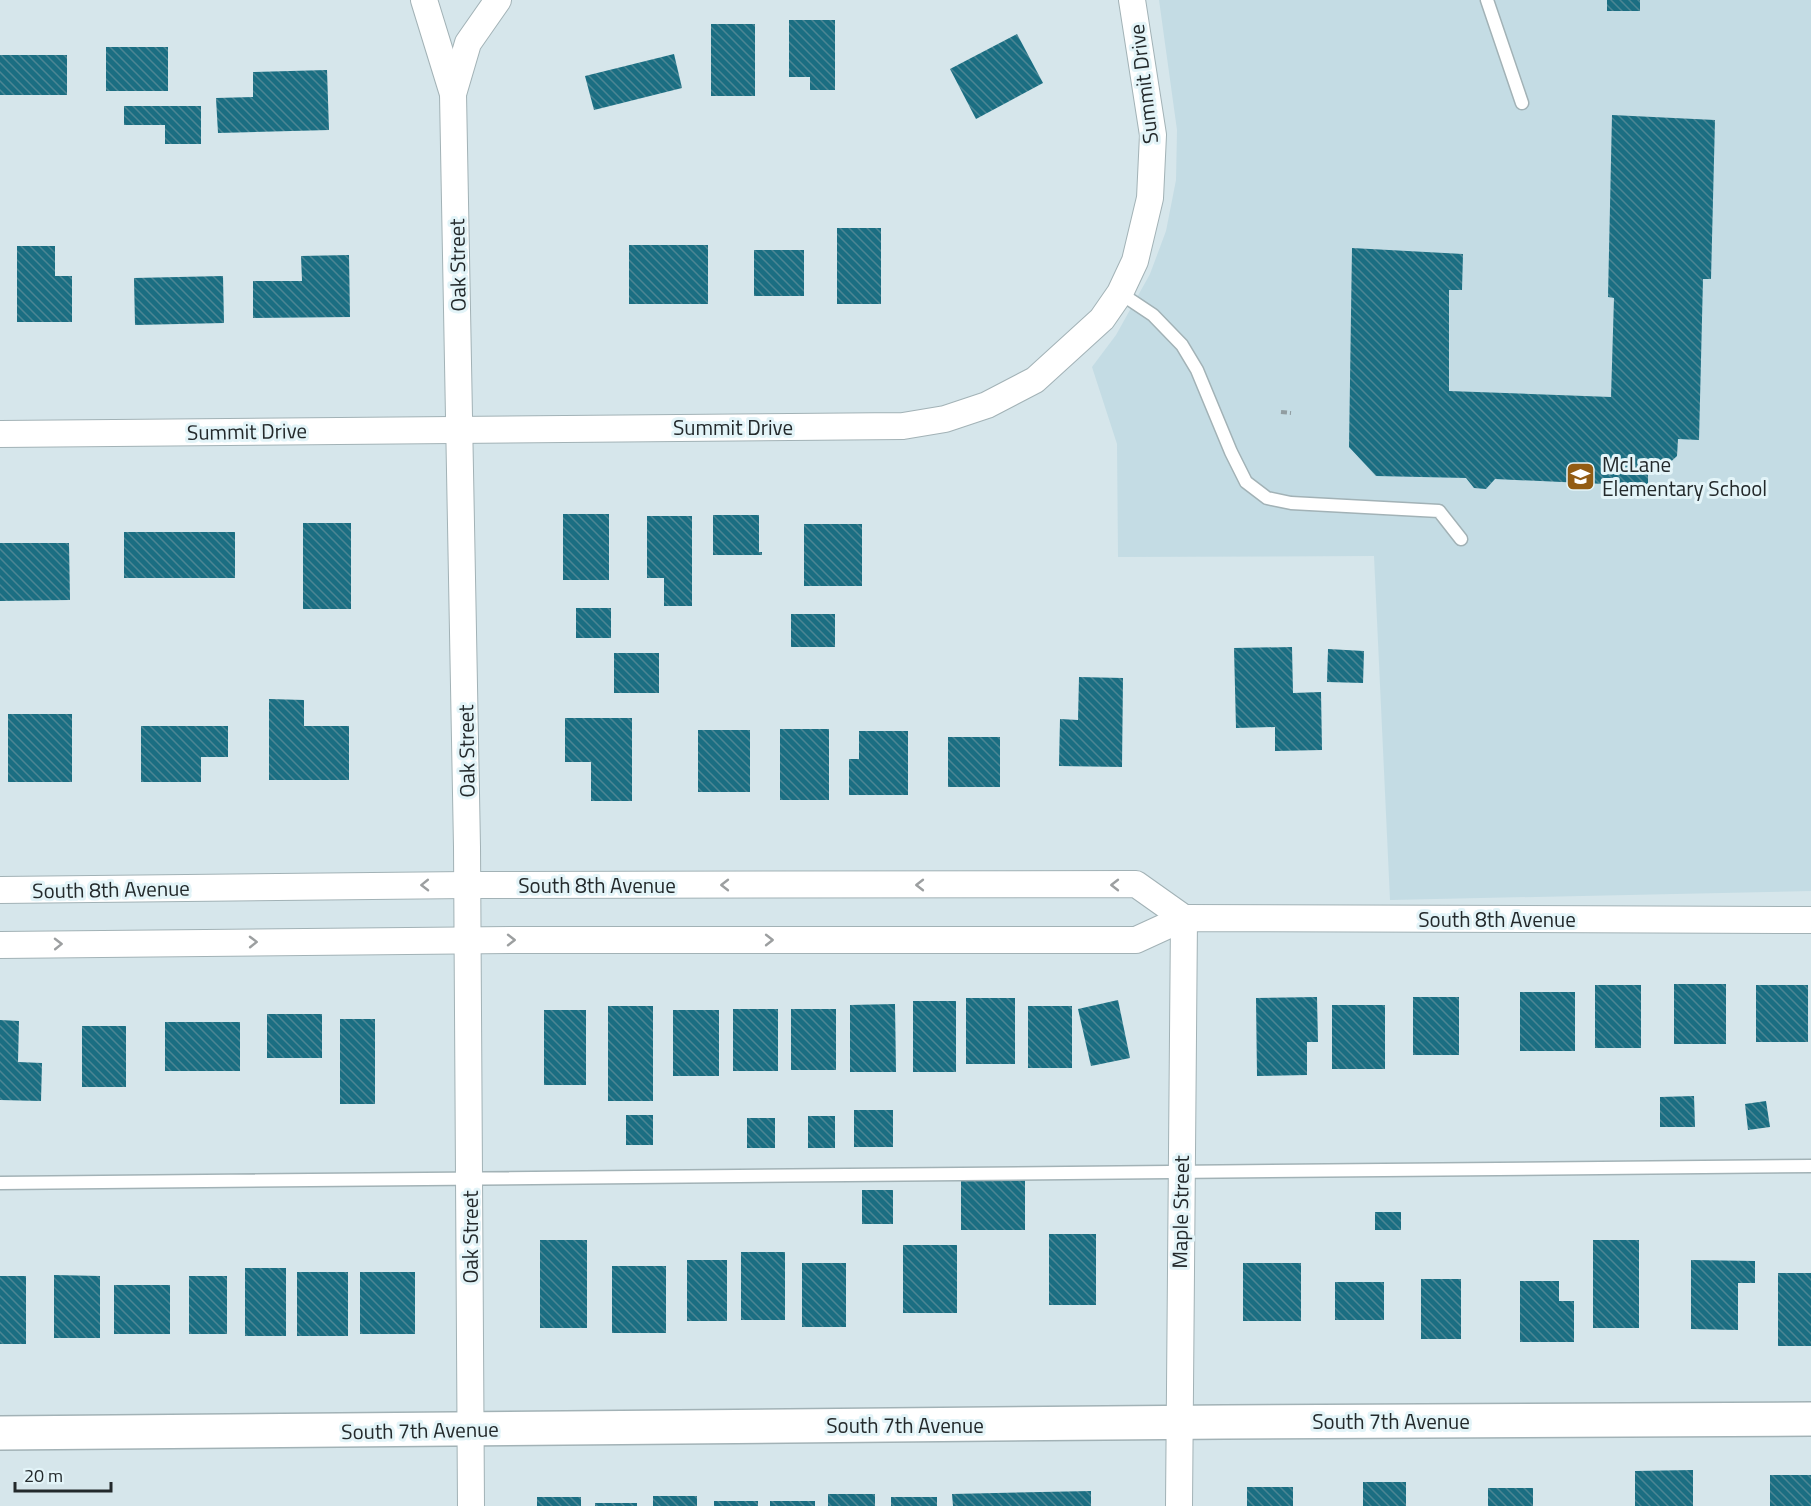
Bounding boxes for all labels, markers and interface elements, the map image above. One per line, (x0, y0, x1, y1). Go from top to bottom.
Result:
street label: Summit Drive (1120, 22, 1166, 146)
street label: Oak Street (440, 218, 474, 312)
street label: Summit Drive (673, 411, 793, 443)
street label: Summit Drive (187, 414, 307, 448)
place label: McLane Elementary School (1602, 448, 1767, 504)
school or university icon: McLane Elementary School (1565, 460, 1597, 492)
street label: Oak Street (449, 704, 483, 798)
street label: South 8th Avenue (518, 869, 676, 901)
street label: South 8th Avenue (32, 872, 190, 906)
one-way arrow (1110, 878, 1119, 891)
one-way arrow (420, 879, 429, 892)
one-way arrow (720, 879, 729, 891)
one-way arrow (915, 879, 924, 891)
street label: South 8th Avenue (1418, 903, 1576, 935)
one-way arrow (507, 934, 516, 946)
one-way arrow (765, 934, 774, 946)
one-way arrow (249, 936, 258, 949)
one-way arrow (54, 938, 63, 950)
street label: Maple Street (1163, 1154, 1197, 1269)
street label: Oak Street (454, 1190, 486, 1284)
street label: South 7th Avenue (1312, 1405, 1470, 1437)
street label: South 7th Avenue (826, 1409, 984, 1441)
street label: South 7th Avenue (341, 1413, 499, 1447)
scale bar (15, 1455, 111, 1493)
text: 20 m (24, 1462, 63, 1489)

